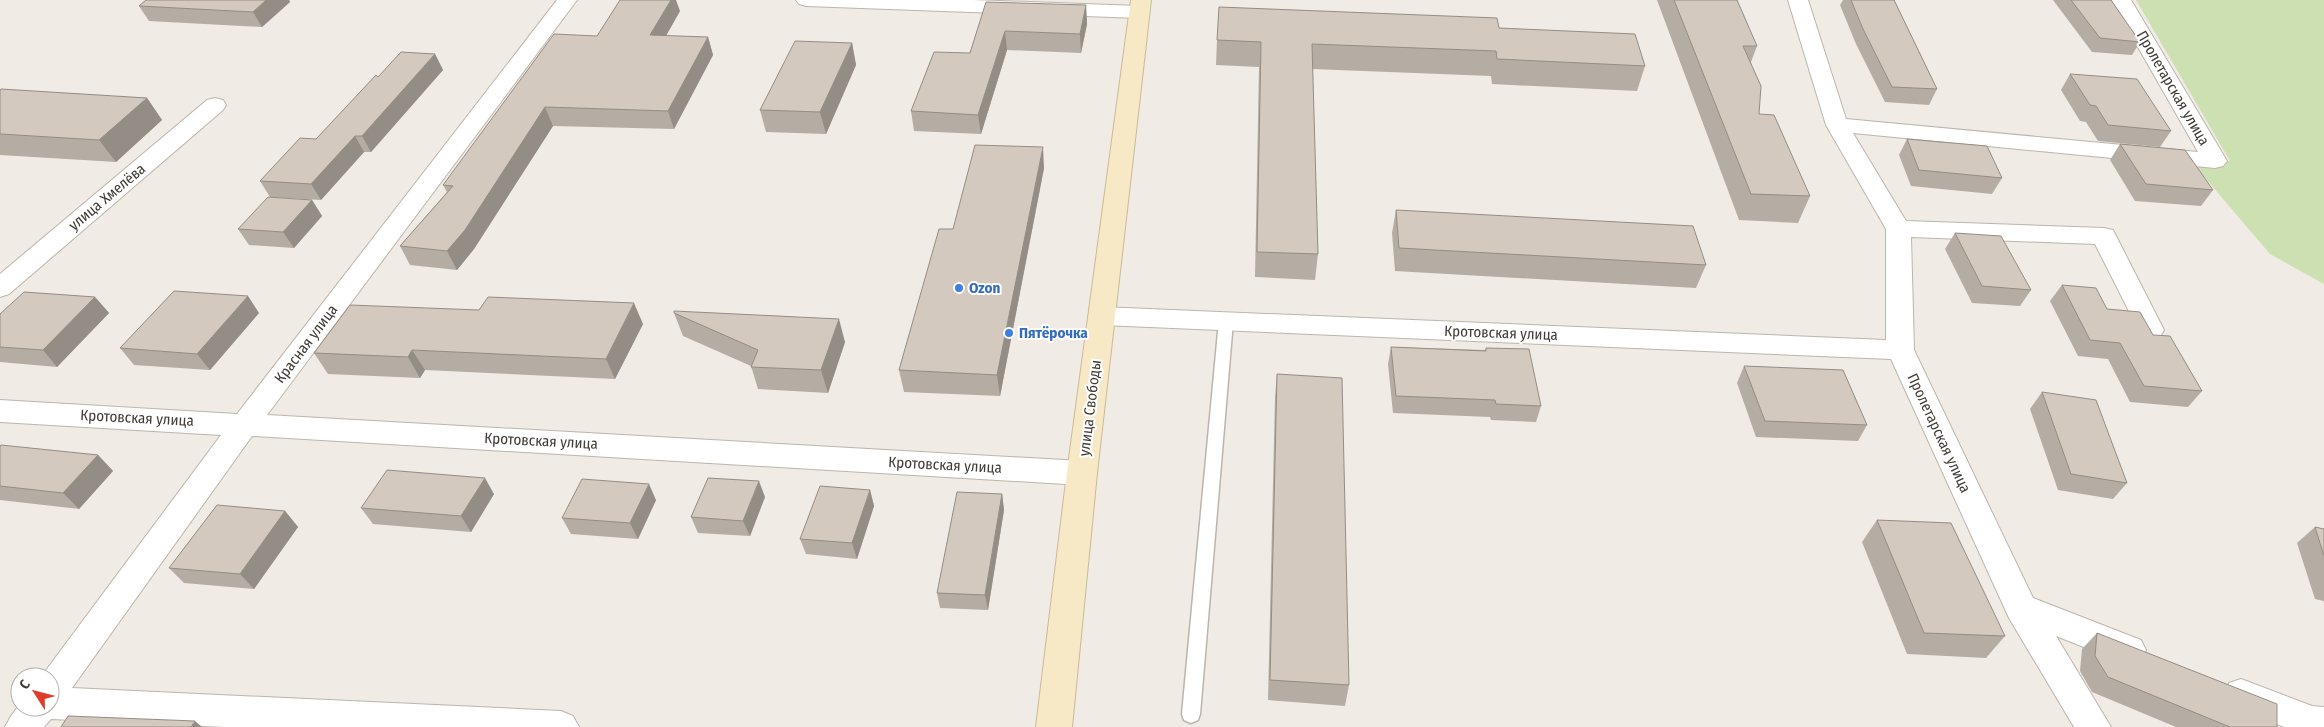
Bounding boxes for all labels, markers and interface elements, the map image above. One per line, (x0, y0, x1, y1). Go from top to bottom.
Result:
street label: Пролетарская улица (2133, 27, 2213, 149)
street label: улица Хмелёва (65, 160, 149, 234)
place label: Ozon (969, 279, 1000, 297)
marker: Ozon (953, 282, 965, 294)
street label: Красная улица (271, 301, 341, 387)
street label: Кротовская улица (1444, 322, 1558, 344)
place label: Пятёрочка (1019, 324, 1088, 342)
marker: Пятёрочка (1003, 327, 1015, 339)
street label: улица Свободы (1075, 359, 1105, 457)
street label: Пролетарская улица (1903, 370, 1975, 496)
street label: Кротовская улица (80, 406, 194, 430)
street label: Кротовская улица (484, 429, 598, 453)
street label: Кротовская улица (888, 453, 1002, 477)
north arrow (10, 667, 60, 717)
text: С (16, 676, 34, 693)

